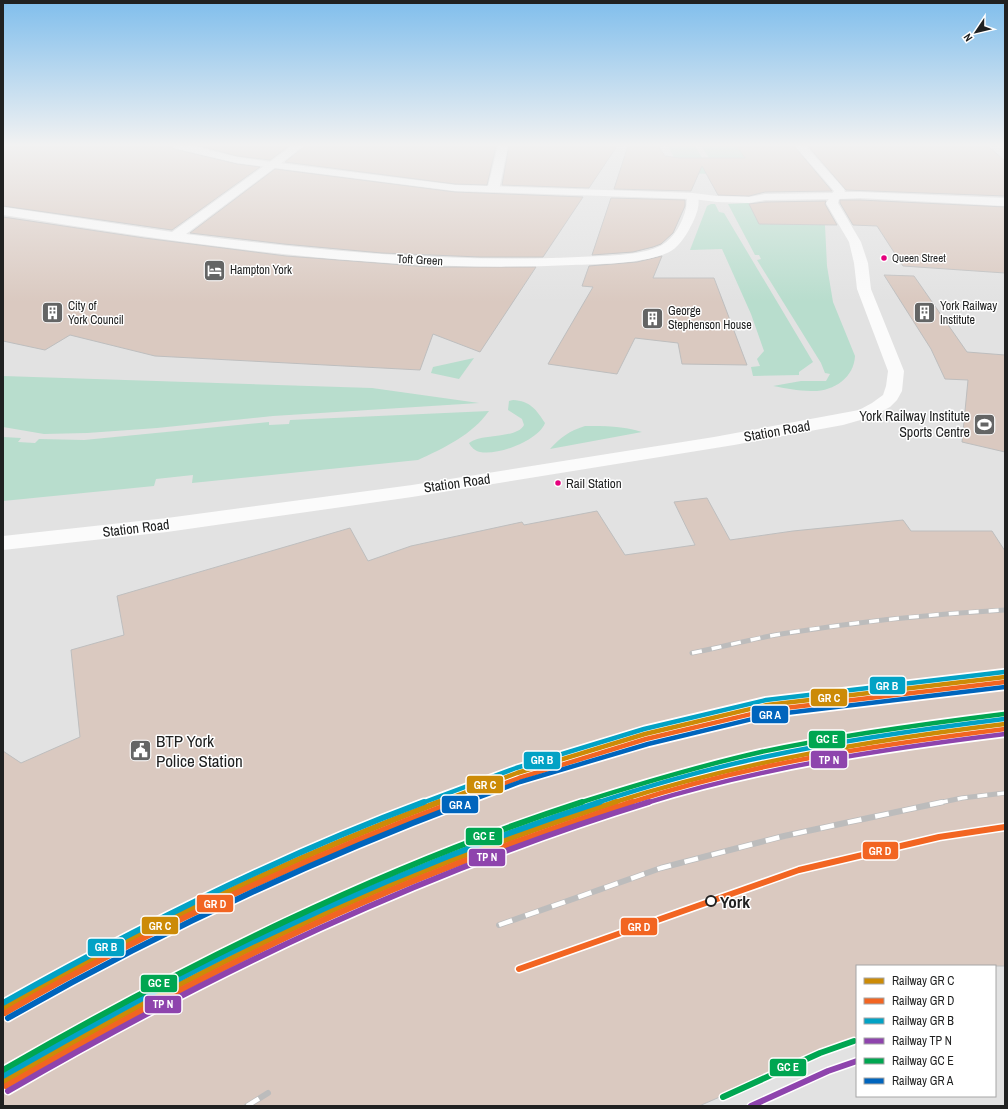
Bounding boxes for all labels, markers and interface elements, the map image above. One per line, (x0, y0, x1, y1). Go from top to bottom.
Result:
north arrow (956, 12, 996, 52)
text: N (960, 31, 975, 44)
street label: Toft Green (397, 251, 443, 269)
place label: Queen Street (892, 251, 946, 265)
marker: Queen Street (879, 253, 889, 263)
hotel icon: Hampton York (202, 257, 228, 283)
place label: Hampton York (230, 262, 292, 278)
place label: City of York Council (68, 298, 124, 328)
place label: York Railway Institute (940, 298, 997, 328)
building icon: City of York Council (40, 300, 66, 326)
building icon: York Railway Institute (911, 300, 937, 326)
place label: George Stephenson House (668, 303, 752, 333)
building icon: George Stephenson House (639, 305, 665, 331)
place label: York Railway Institute Sports Centre (859, 407, 970, 441)
sports icon: York Railway Institute Sports Centre (972, 411, 998, 437)
street label: Station Road (742, 416, 812, 446)
street label: Station Road (423, 469, 491, 497)
place label: Rail Station (566, 475, 622, 492)
marker: Rail Station (553, 478, 563, 488)
street label: Station Road (102, 515, 170, 541)
line badge: GR B (869, 676, 906, 695)
text: GR B (876, 679, 899, 693)
line badge: GR C (810, 688, 848, 707)
text: GR C (818, 691, 841, 705)
line badge: GR A (751, 705, 789, 724)
text: GR A (759, 708, 782, 722)
place label: BTP York Police Station (156, 729, 243, 772)
line badge: GC E (808, 730, 846, 749)
text: GC E (816, 732, 838, 746)
public building icon: BTP York Police Station (128, 737, 154, 763)
line badge: TP N (810, 750, 848, 769)
line badge: GR B (523, 751, 561, 770)
text: GR B (531, 753, 554, 767)
text: TP N (819, 753, 839, 767)
line badge: GR C (466, 775, 504, 794)
text: GR C (474, 778, 497, 792)
line badge: GR A (441, 795, 479, 814)
text: GR A (449, 798, 472, 812)
line badge: GC E (465, 827, 503, 846)
text: GC E (473, 829, 495, 843)
line badge: GR D (862, 841, 899, 860)
text: GR D (869, 844, 892, 858)
line badge: TP N (468, 848, 506, 867)
text: TP N (477, 850, 497, 864)
place label: York (720, 890, 750, 913)
line badge: GR D (196, 894, 234, 913)
marker: York (705, 895, 717, 907)
text: GR D (204, 897, 227, 911)
line badge: GR C (141, 916, 179, 935)
line badge: GR D (620, 917, 658, 936)
text: GR C (149, 919, 172, 933)
text: GR D (628, 920, 651, 934)
line badge: GR B (87, 938, 125, 957)
text: GR B (95, 940, 118, 954)
legend (856, 965, 996, 1097)
text: Railway GR C (892, 973, 954, 989)
line badge: GC E (140, 974, 178, 993)
text: GC E (148, 976, 170, 990)
text: Railway GR D (892, 993, 954, 1009)
line badge: TP N (144, 995, 182, 1014)
text: TP N (153, 997, 173, 1011)
text: Railway GR B (892, 1013, 954, 1029)
text: Railway TP N (892, 1033, 952, 1049)
text: Railway GC E (892, 1053, 954, 1069)
line badge: GC E (769, 1058, 807, 1077)
text: GC E (777, 1060, 799, 1074)
text: Railway GR A (892, 1073, 954, 1089)

